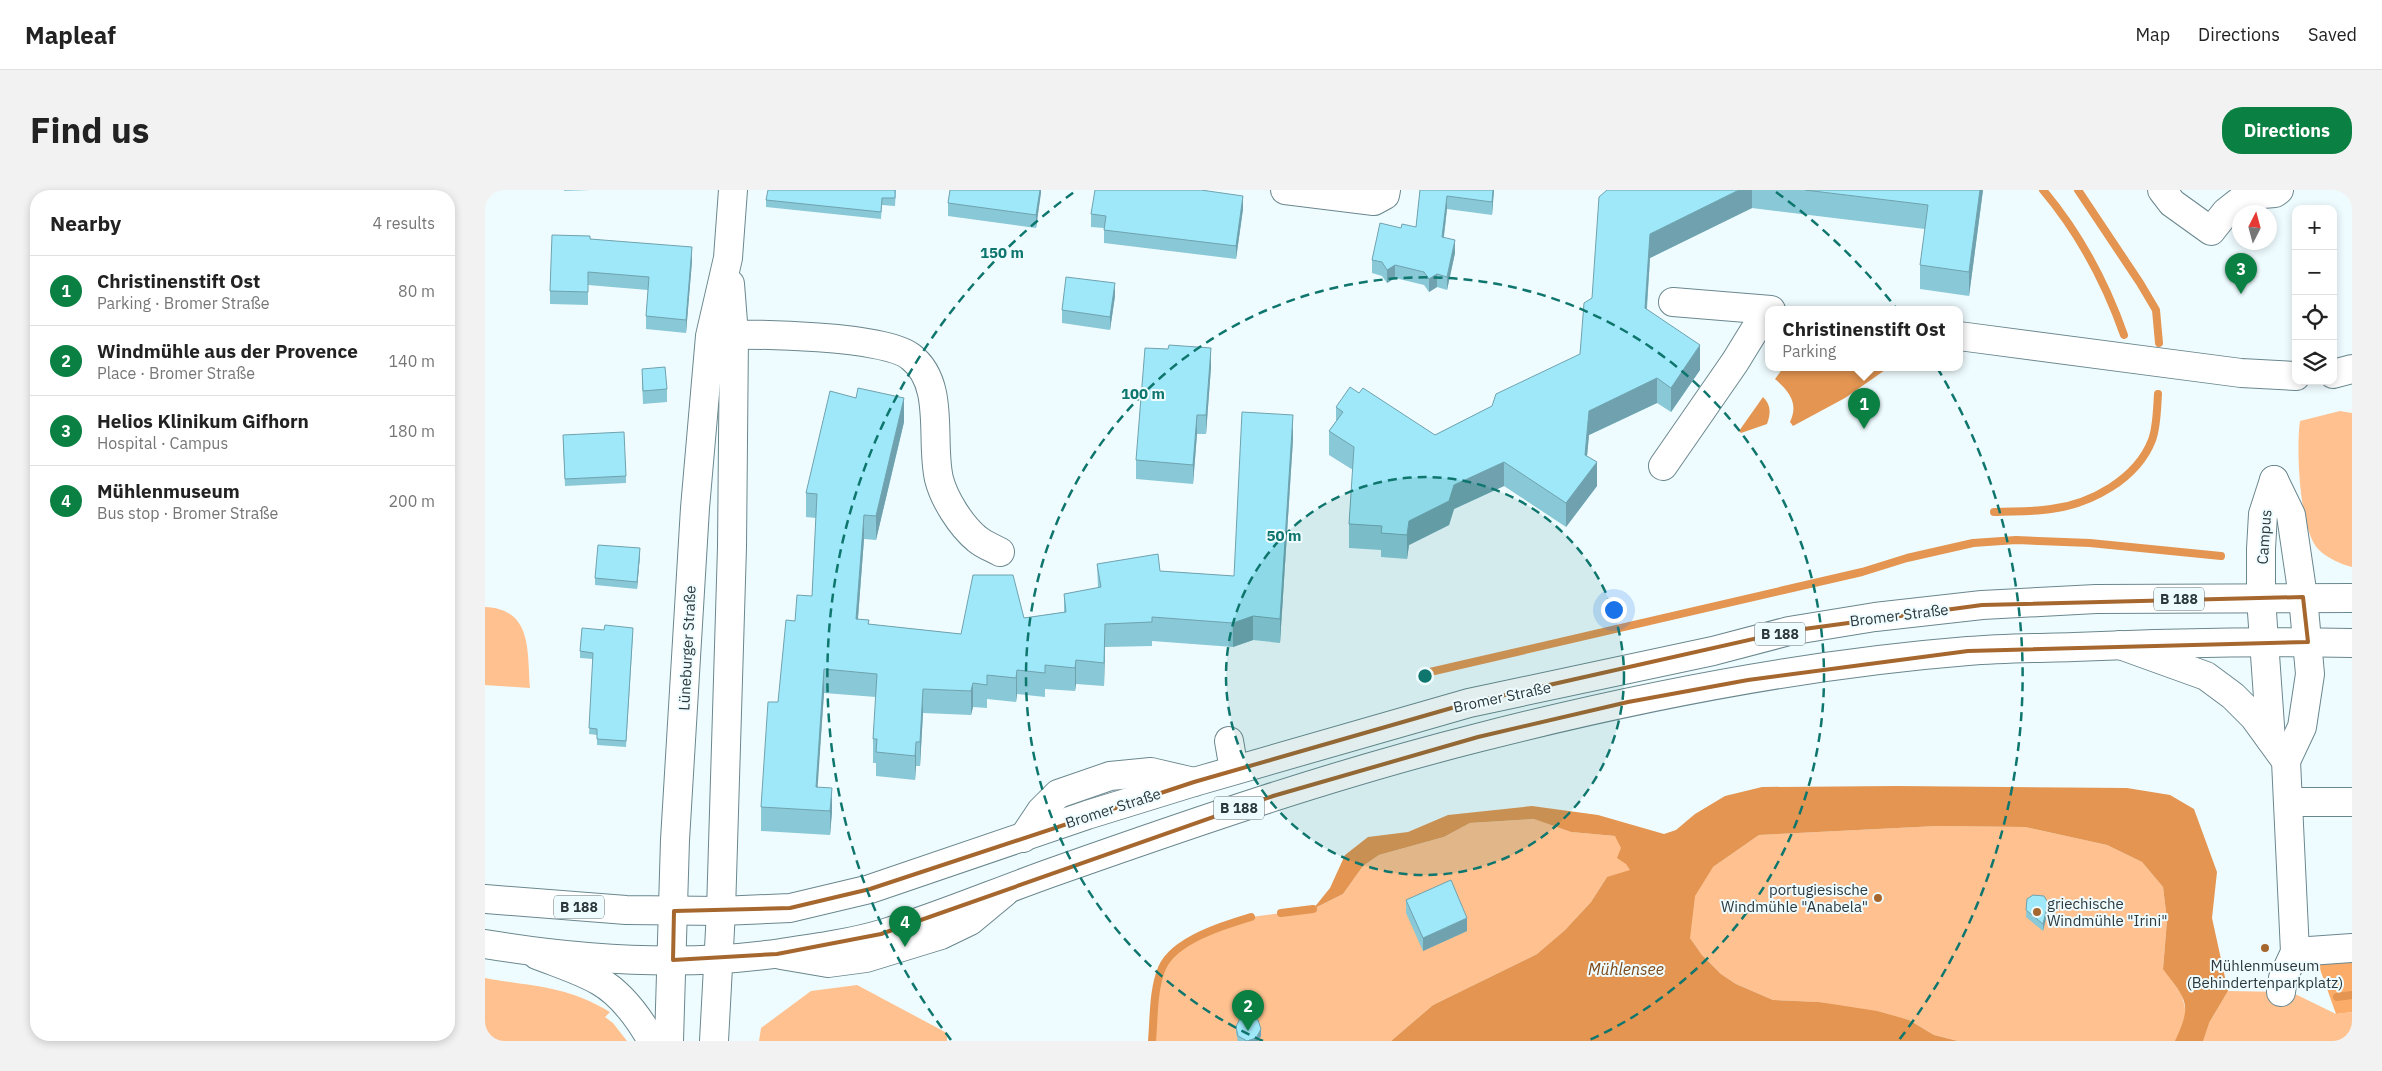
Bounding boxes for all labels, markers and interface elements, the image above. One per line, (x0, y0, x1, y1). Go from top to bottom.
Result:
text: Mapleaf (25, 19, 116, 51)
text: Map (2135, 23, 2170, 46)
text: Directions (2198, 23, 2280, 46)
text: Saved (2308, 23, 2357, 46)
text: Find us (30, 107, 149, 153)
button: Directions (2222, 107, 2352, 154)
north arrow (2232, 205, 2277, 250)
map controls (2292, 205, 2337, 385)
button: + (2292, 205, 2337, 250)
text: Nearby (50, 209, 121, 237)
text: 4 results (372, 213, 435, 233)
text: 150 m (980, 243, 1024, 262)
button: − (2292, 250, 2337, 295)
pin: 3 (2225, 253, 2257, 294)
text: Christinenstift Ost (97, 269, 260, 293)
text: 1 (61, 281, 71, 301)
text: 80 m (398, 281, 435, 301)
text: Parking · Bromer Straße (97, 293, 270, 313)
button: locate (2292, 295, 2337, 340)
popup (1765, 306, 1963, 371)
text: Christinenstift Ost (1782, 317, 1946, 341)
text: Windmühle aus der Provence (97, 339, 358, 363)
button: layers (2292, 340, 2337, 385)
text: Parking (1782, 341, 1836, 361)
text: 2 (61, 351, 71, 371)
text: 140 m (388, 351, 435, 371)
text: Place · Bromer Straße (97, 363, 255, 383)
text: 100 m (1121, 384, 1165, 403)
pin: 1 (1848, 388, 1880, 429)
text: Helios Klinikum Gifhorn (97, 409, 309, 433)
text: 3 (61, 421, 71, 441)
text: 180 m (388, 421, 435, 441)
text: Hospital · Campus (97, 433, 228, 453)
text: Mühlenmuseum (97, 479, 240, 503)
text: 4 (61, 491, 71, 511)
text: 200 m (388, 491, 435, 511)
text: Bus stop · Bromer Straße (97, 503, 278, 523)
street label: Campus (2253, 509, 2275, 565)
text: 50 m (1267, 526, 1301, 545)
street label: Lüneburger Straße (674, 585, 700, 711)
road number: B 188 (2154, 588, 2204, 610)
your location (1601, 597, 1627, 623)
street label: Bromer Straße (1849, 600, 1949, 630)
road number: B 188 (1755, 622, 1805, 646)
centre of rings (1416, 667, 1434, 685)
street label: Bromer Straße (1451, 677, 1553, 717)
street label: Bromer Straße (1063, 784, 1163, 832)
road number: B 188 (1214, 796, 1264, 820)
place label: portugiesische Windmühle "Anabela" (1721, 880, 1868, 916)
marker: portugiesische Windmühle "Anabela" (1872, 892, 1884, 904)
place label: griechische Windmühle "Irini" (2047, 894, 2167, 930)
road number: B 188 (554, 896, 604, 919)
pin: 4 (889, 906, 921, 947)
marker: griechische Windmühle "Irini" (2031, 906, 2043, 918)
marker: Mühlenmuseum (Behindertenparkplatz) (2259, 942, 2271, 954)
place label: Mühlenmuseum (Behindertenparkplatz) (2187, 956, 2343, 992)
water label: Mühlensee (1588, 959, 1664, 979)
pin: 2 (1232, 990, 1264, 1031)

